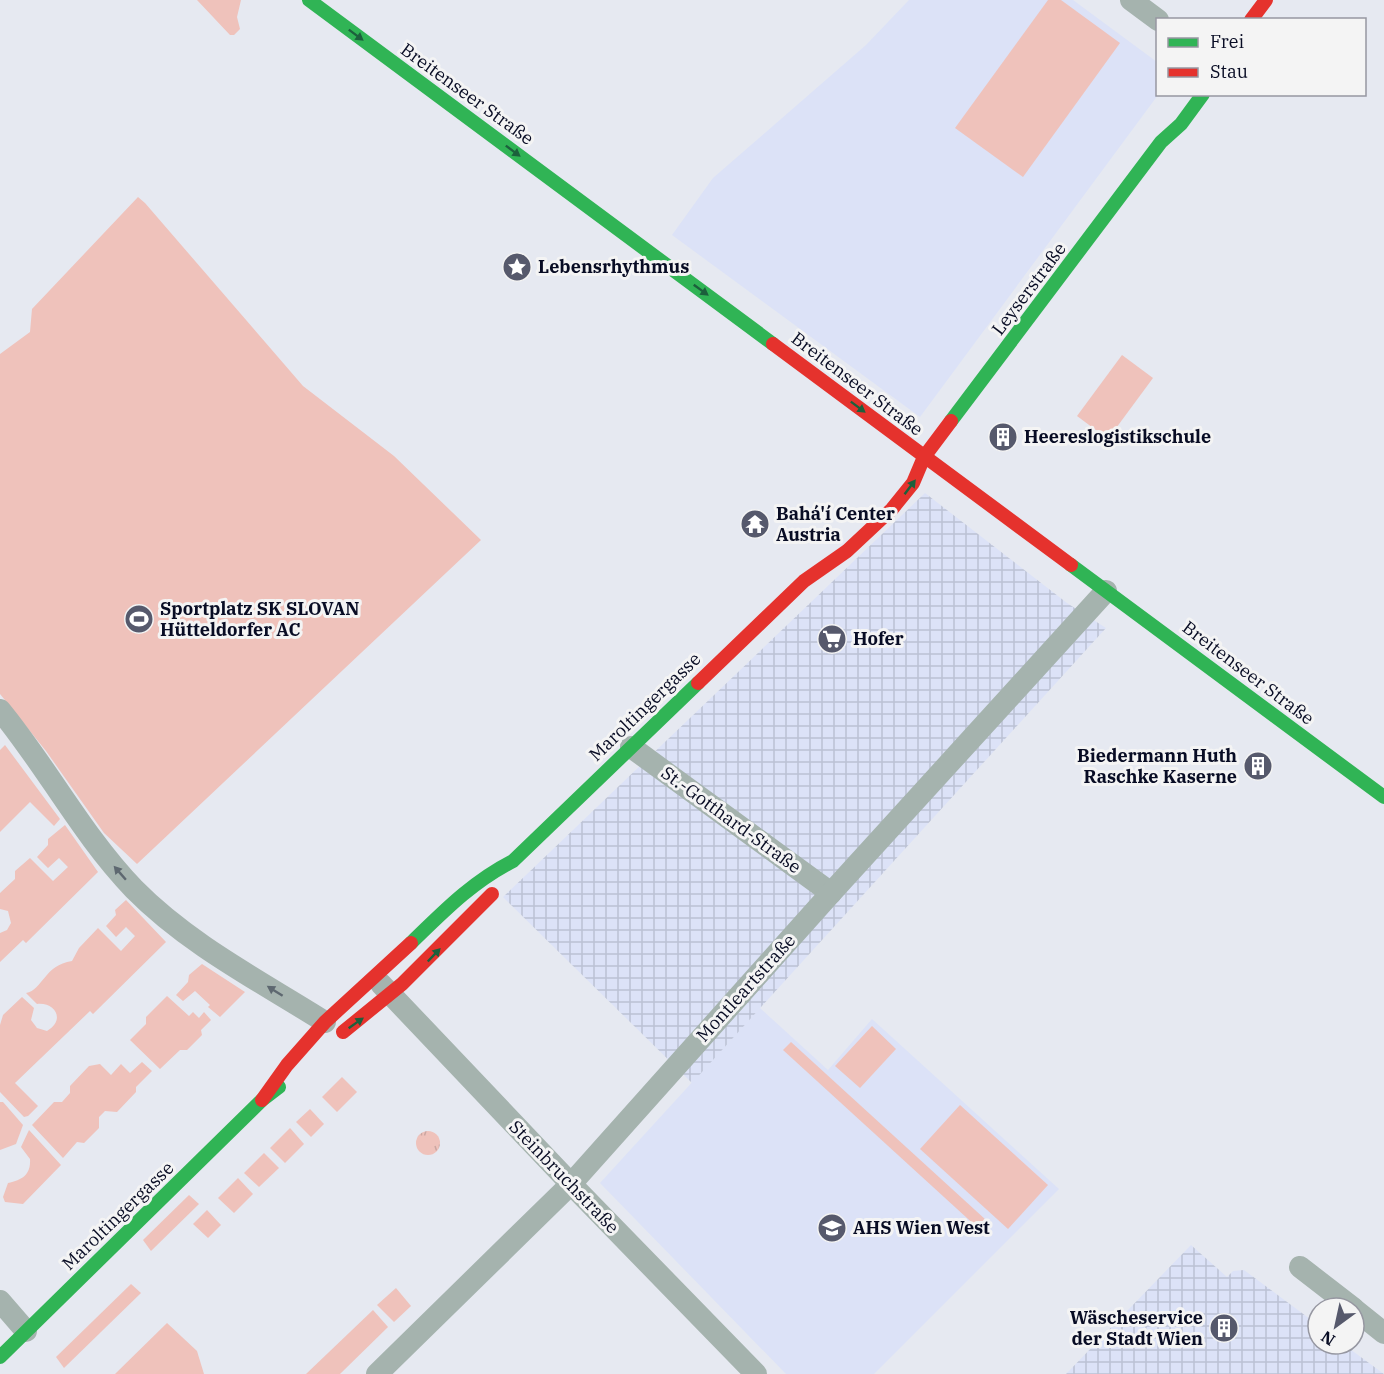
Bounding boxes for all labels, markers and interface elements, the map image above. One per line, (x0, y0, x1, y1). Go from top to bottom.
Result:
legend (1156, 18, 1366, 96)
one-way arrow (348, 29, 364, 41)
text: Frei (1210, 30, 1244, 53)
street label: Breitenseer Straße (396, 38, 538, 150)
text: Stau (1210, 60, 1248, 83)
one-way arrow (505, 145, 521, 157)
street label: Leyserstraße (986, 238, 1071, 340)
place icon: Lebensrhythmus (501, 251, 533, 283)
place label: Lebensrhythmus (538, 255, 689, 278)
one-way arrow (694, 284, 709, 296)
street label: Breitenseer Straße (787, 327, 928, 441)
one-way arrow (850, 400, 865, 412)
building icon: Heereslogistikschule (987, 421, 1019, 453)
place label: Heereslogistikschule (1024, 425, 1211, 448)
one-way arrow (903, 479, 915, 494)
place label: Bahá'í Center Austria (776, 502, 895, 546)
temple icon: Bahá'í Center Austria (739, 508, 771, 540)
place label: Sportplatz SK SLOVAN Hütteldorfer AC (160, 597, 360, 641)
sports icon: Sportplatz SK SLOVAN Hütteldorfer AC (123, 603, 155, 635)
street label: Breitenseer Straße (1178, 616, 1319, 730)
supermarket icon: Hofer (816, 623, 848, 655)
place label: Hofer (853, 627, 904, 650)
street label: Maroltingergasse (584, 647, 705, 766)
place label: Biedermann Huth Raschke Kaserne (1077, 744, 1237, 788)
building icon: Biedermann Huth Raschke Kaserne (1242, 750, 1274, 782)
street label: St.-Gotthard-Straße (657, 761, 806, 878)
one-way arrow (114, 866, 127, 881)
street label: Montleartstraße (691, 929, 800, 1046)
one-way arrow (426, 949, 440, 963)
one-way arrow (267, 985, 283, 996)
one-way arrow (347, 1017, 363, 1029)
street label: Steinbruchstraße (504, 1115, 624, 1238)
street label: Maroltingergasse (57, 1156, 178, 1275)
school or university icon: AHS Wien West (816, 1212, 848, 1244)
place label: AHS Wien West (853, 1216, 990, 1239)
north arrow (1306, 1296, 1366, 1356)
place label: Wäscheservice der Stadt Wien (1070, 1306, 1203, 1350)
building icon: Wäscheservice der Stadt Wien (1208, 1312, 1240, 1344)
text: N (1317, 1327, 1339, 1350)

